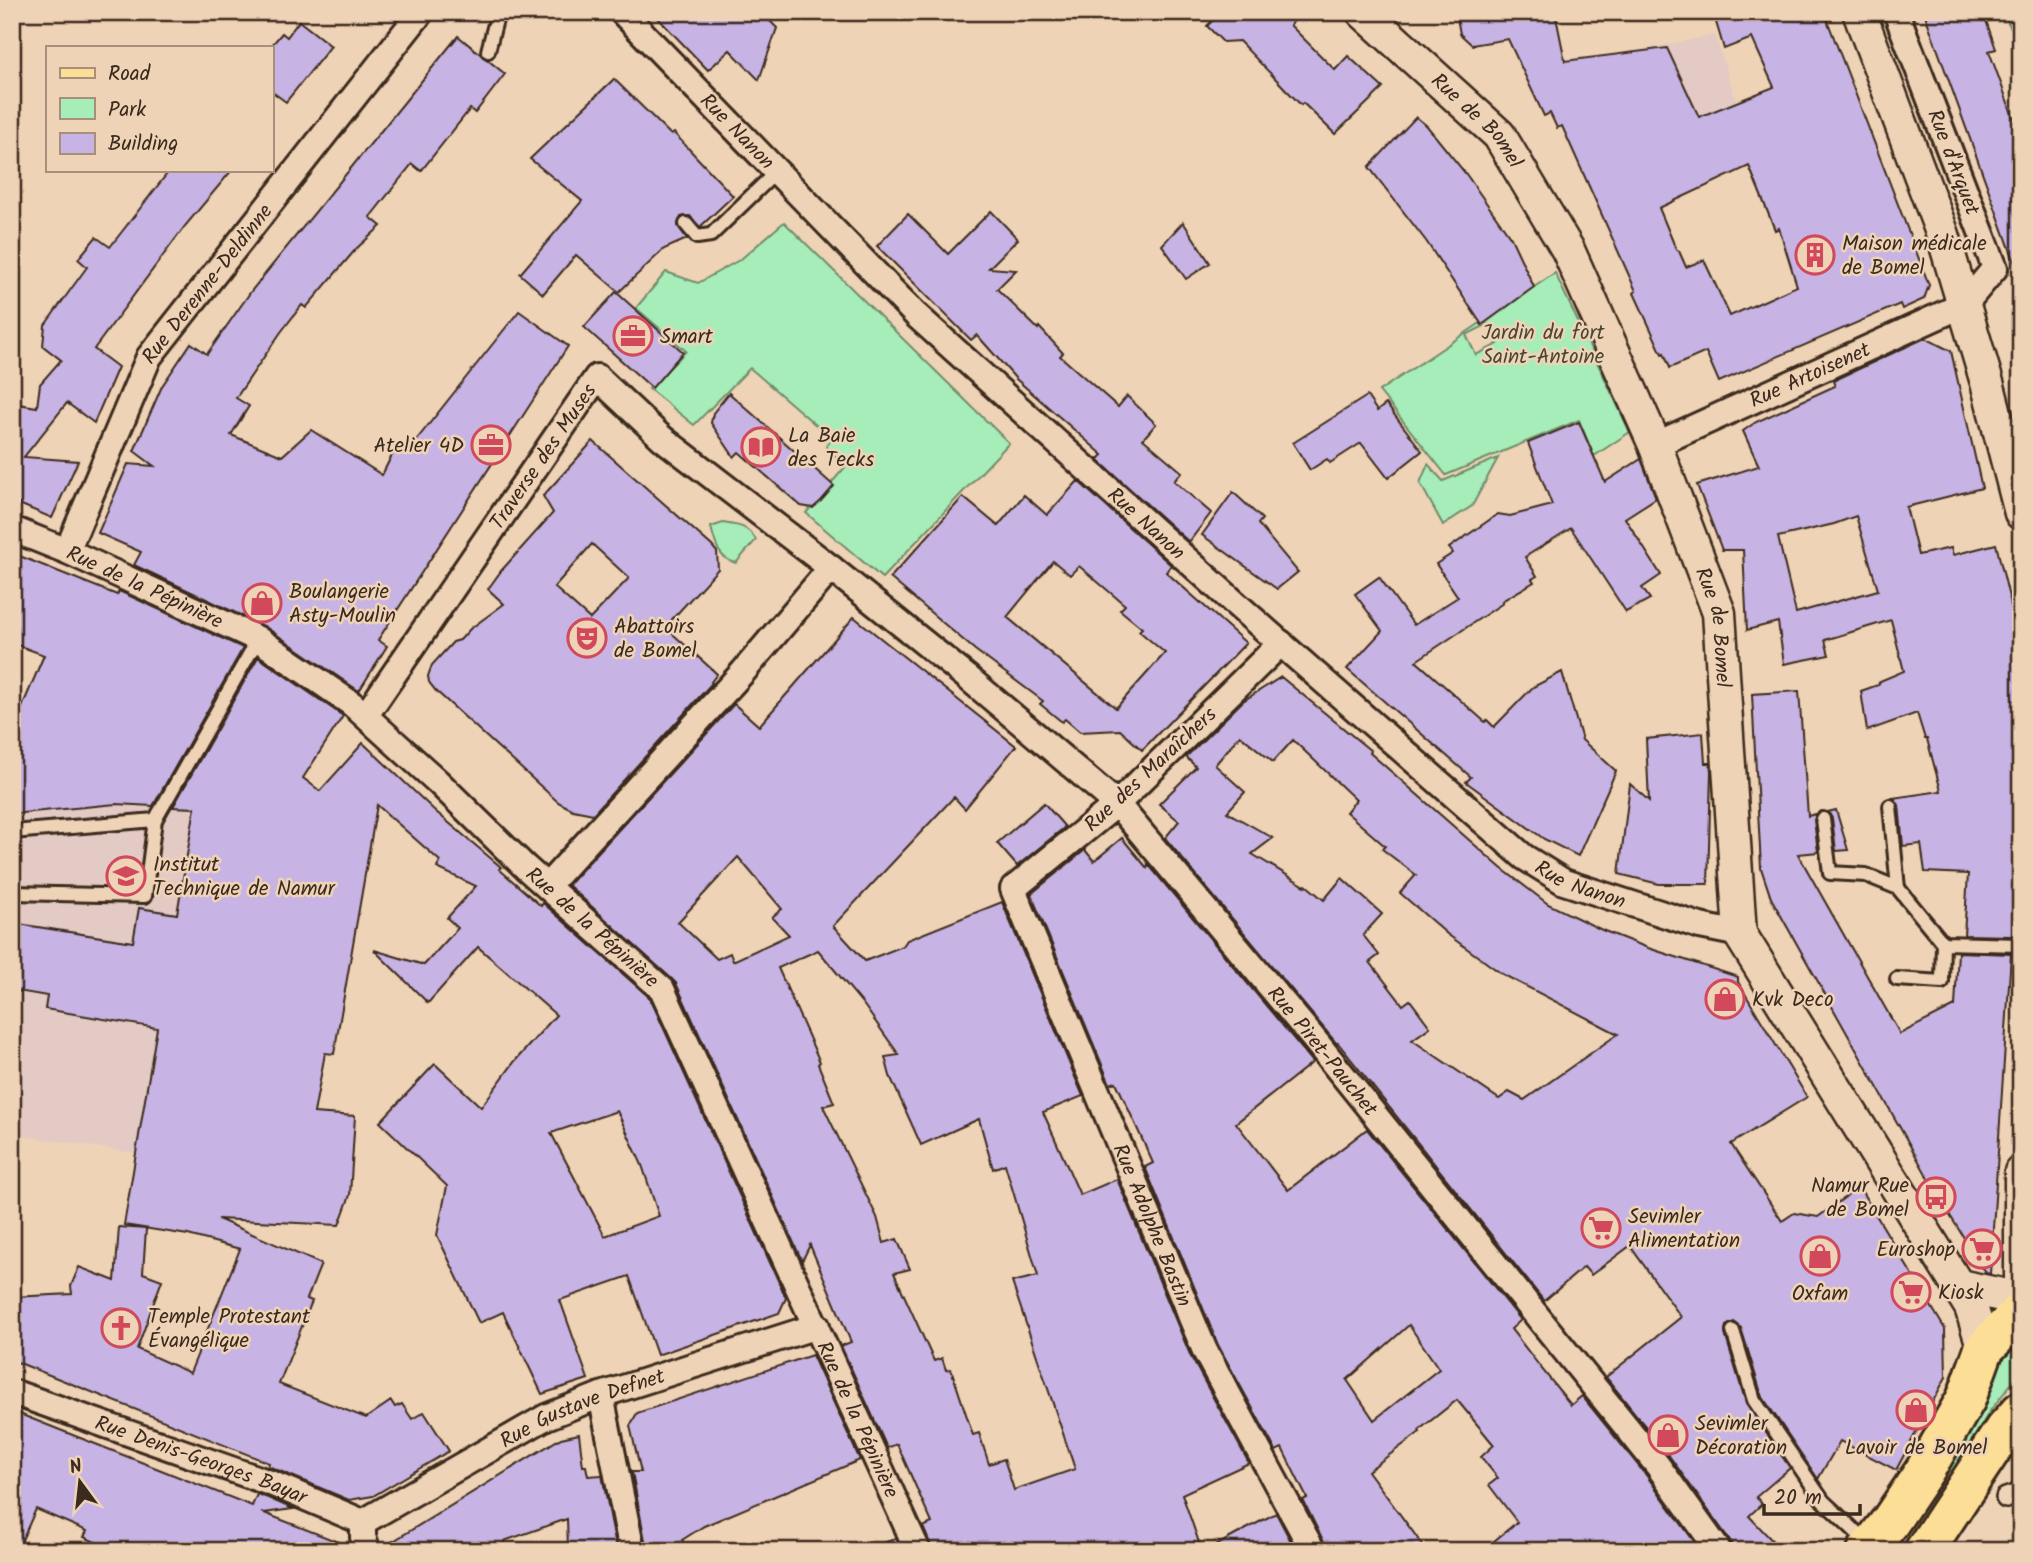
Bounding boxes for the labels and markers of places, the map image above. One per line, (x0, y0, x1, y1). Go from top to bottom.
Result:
place label: Maison médicale de Bomel (1842, 228, 1987, 285)
building icon: Maison médicale de Bomel (1794, 234, 1836, 276)
office icon: Smart (612, 315, 654, 357)
place label: Smart (660, 321, 714, 354)
place label: La Baie des Tecks (788, 420, 874, 477)
office icon: Atelier 4D (470, 424, 512, 466)
library icon: La Baie des Tecks (740, 426, 782, 468)
place label: Atelier 4D (374, 430, 464, 463)
place label: Boulangerie Asty-Moulin (289, 576, 396, 633)
shop icon: Boulangerie Asty-Moulin (241, 582, 283, 624)
place label: Abattoirs de Bomel (614, 611, 697, 668)
theatre icon: Abattoirs de Bomel (566, 617, 608, 659)
place label: Institut Technique de Namur (153, 849, 336, 906)
school or university icon: Institut Technique de Namur (105, 855, 147, 897)
shop icon: Kvk Deco (1704, 978, 1746, 1020)
place label: Kvk Deco (1752, 984, 1833, 1017)
place label: Namur Rue de Bomel (1811, 1170, 1910, 1227)
bus stop icon: Namur Rue de Bomel (1915, 1176, 1957, 1218)
place label: Sevimler Alimentation (1628, 1201, 1740, 1258)
supermarket icon: Sevimler Alimentation (1580, 1207, 1622, 1249)
supermarket icon: Euroshop (1961, 1228, 2003, 1270)
place label: Euroshop (1876, 1234, 1955, 1267)
shop icon: Oxfam (1799, 1235, 1841, 1277)
supermarket icon: Kiosk (1890, 1271, 1932, 1313)
place label: Kiosk (1938, 1277, 1984, 1310)
place label: Oxfam (1792, 1278, 1848, 1311)
place label: Temple Protestant Évangélique (148, 1301, 311, 1358)
church icon: Temple Protestant Évangélique (100, 1307, 142, 1349)
shop icon: Lavoir de Bomel (1895, 1389, 1937, 1431)
place label: Sevimler Décoration (1695, 1408, 1787, 1465)
shop icon: Sevimler Décoration (1647, 1414, 1689, 1456)
place label: Lavoir de Bomel (1845, 1432, 1987, 1465)

